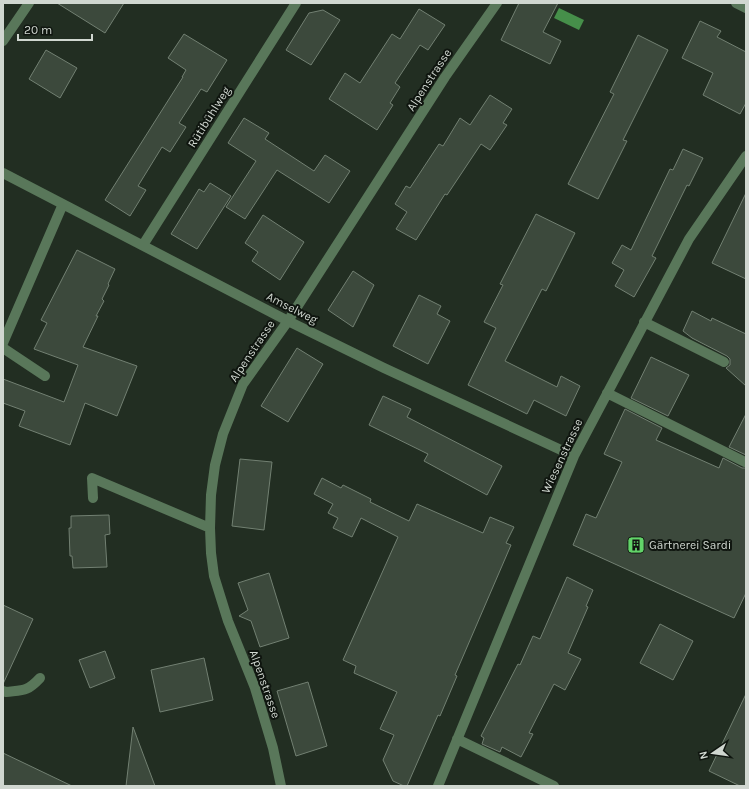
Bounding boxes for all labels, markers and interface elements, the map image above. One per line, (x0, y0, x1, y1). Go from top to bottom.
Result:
scale bar (18, 16, 92, 42)
text: 20 m (24, 23, 52, 37)
street label: Alpenstrasse (404, 46, 454, 114)
street label: Rütibühlweg (185, 84, 233, 150)
street label: Amselweg (264, 289, 320, 327)
street label: Alpenstrasse (226, 318, 278, 384)
street label: Wiesenstrasse (539, 416, 585, 496)
building icon: Gärtnerei Sardi (626, 535, 646, 555)
place label: Gärtnerei Sardi (649, 538, 731, 552)
street label: Alpenstrasse (247, 648, 283, 720)
north arrow (693, 733, 733, 773)
text: N (697, 750, 711, 760)

